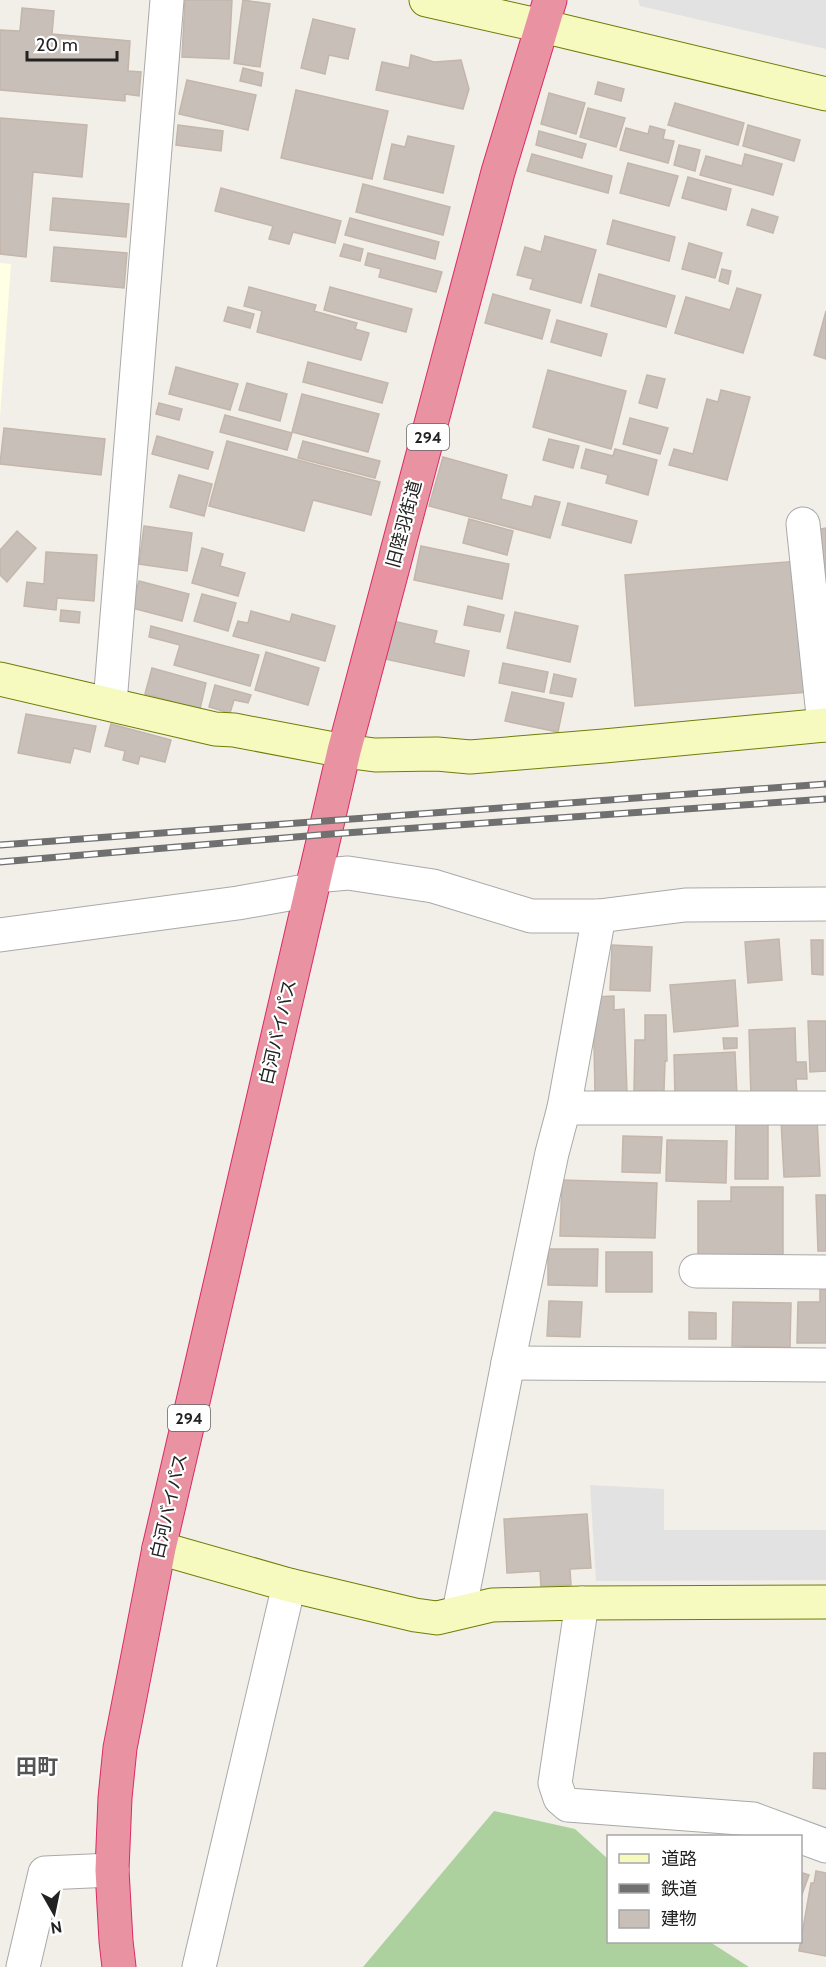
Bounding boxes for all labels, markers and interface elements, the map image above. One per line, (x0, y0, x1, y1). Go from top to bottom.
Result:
scale bar (27, 24, 117, 62)
text: 20 m (36, 34, 78, 56)
road number: 294 (407, 424, 449, 450)
street label: 旧陸羽街道 (382, 478, 426, 570)
street label: 白河バイパス (255, 977, 301, 1087)
road number: 294 (168, 1405, 210, 1431)
street label: 白河バイパス (146, 1451, 192, 1561)
district label: 田町 (16, 1754, 58, 1779)
legend (607, 1835, 802, 1943)
text: 道路 (661, 1848, 697, 1870)
text: 鉄道 (661, 1878, 697, 1900)
north arrow (24, 1883, 84, 1943)
text: 建物 (661, 1908, 697, 1930)
text: N (49, 1917, 63, 1938)

